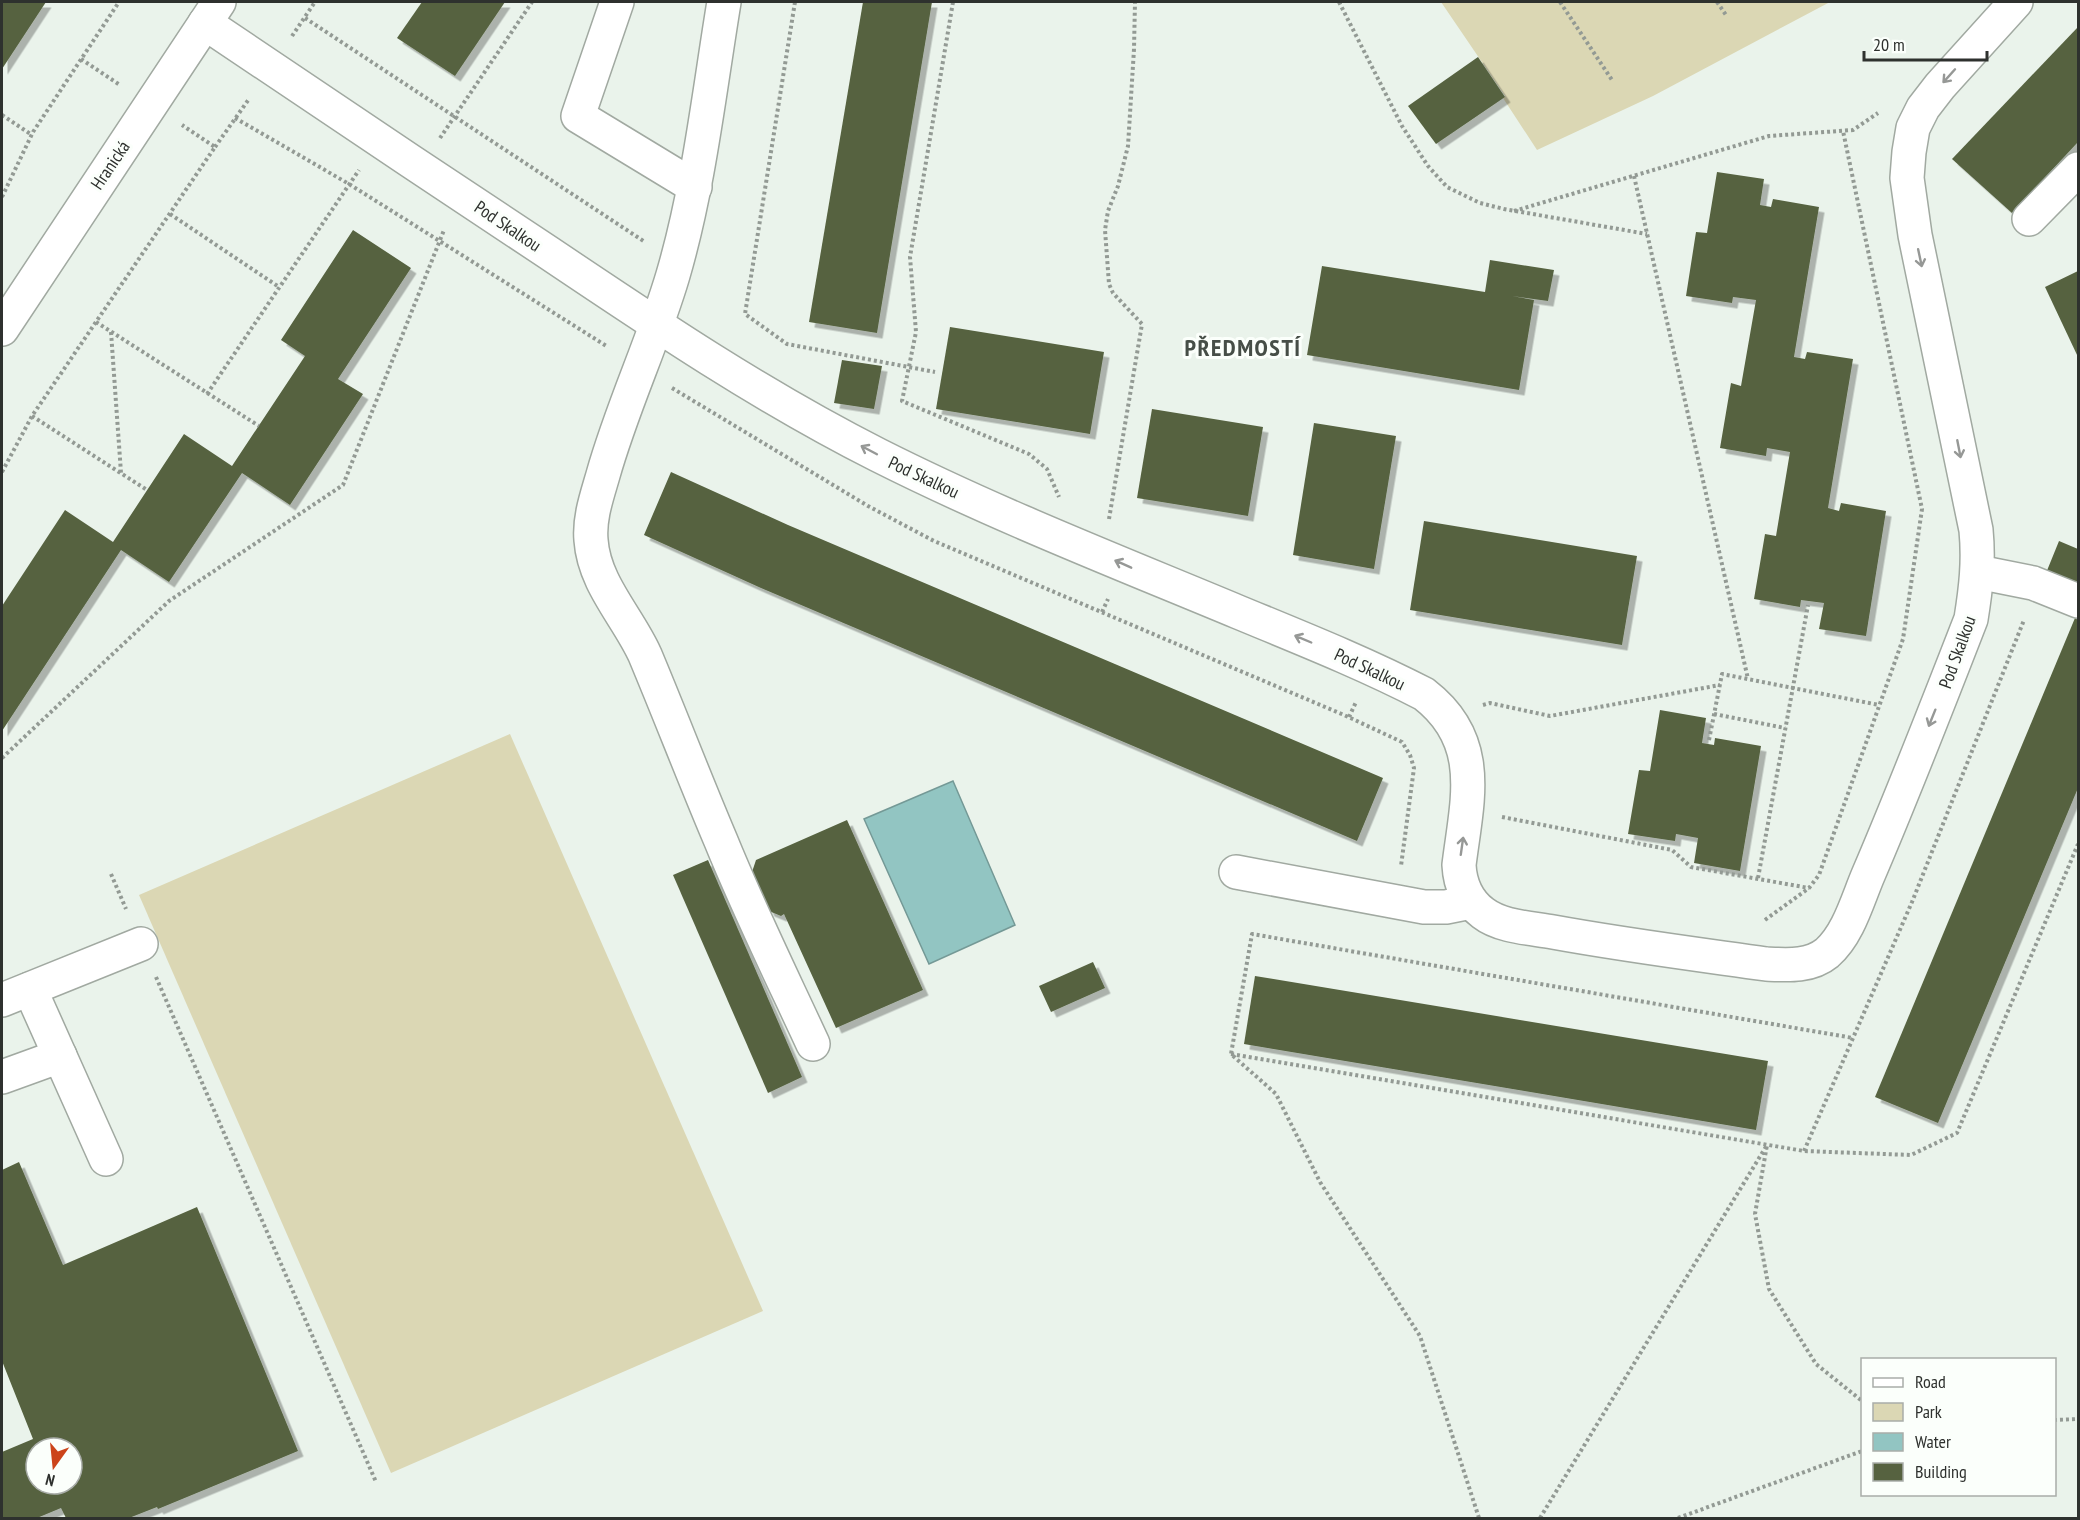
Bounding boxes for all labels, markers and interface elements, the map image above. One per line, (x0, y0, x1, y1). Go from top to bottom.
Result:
scale bar (1864, 24, 1987, 62)
text: 20 m (1873, 33, 1905, 56)
one-way arrow (1942, 68, 1956, 83)
street label: Hranická (85, 136, 135, 194)
street label: Pod Skalkou (470, 195, 546, 257)
one-way arrow (1915, 248, 1926, 267)
district label: PŘEDMOSTÍ (1184, 332, 1302, 363)
one-way arrow (1954, 439, 1965, 458)
one-way arrow (860, 444, 878, 455)
street label: Pod Skalkou (885, 451, 963, 503)
one-way arrow (1115, 558, 1133, 569)
street label: Pod Skalkou (1933, 613, 1981, 691)
one-way arrow (1295, 633, 1313, 644)
street label: Pod Skalkou (1331, 643, 1409, 695)
one-way arrow (1926, 708, 1937, 727)
one-way arrow (1456, 837, 1467, 856)
legend (1861, 1358, 2056, 1496)
text: Road (1915, 1370, 1946, 1393)
text: Park (1915, 1400, 1942, 1423)
text: Water (1915, 1430, 1951, 1453)
north arrow (24, 1436, 84, 1496)
text: Building (1915, 1460, 1967, 1483)
text: N (43, 1470, 57, 1491)

